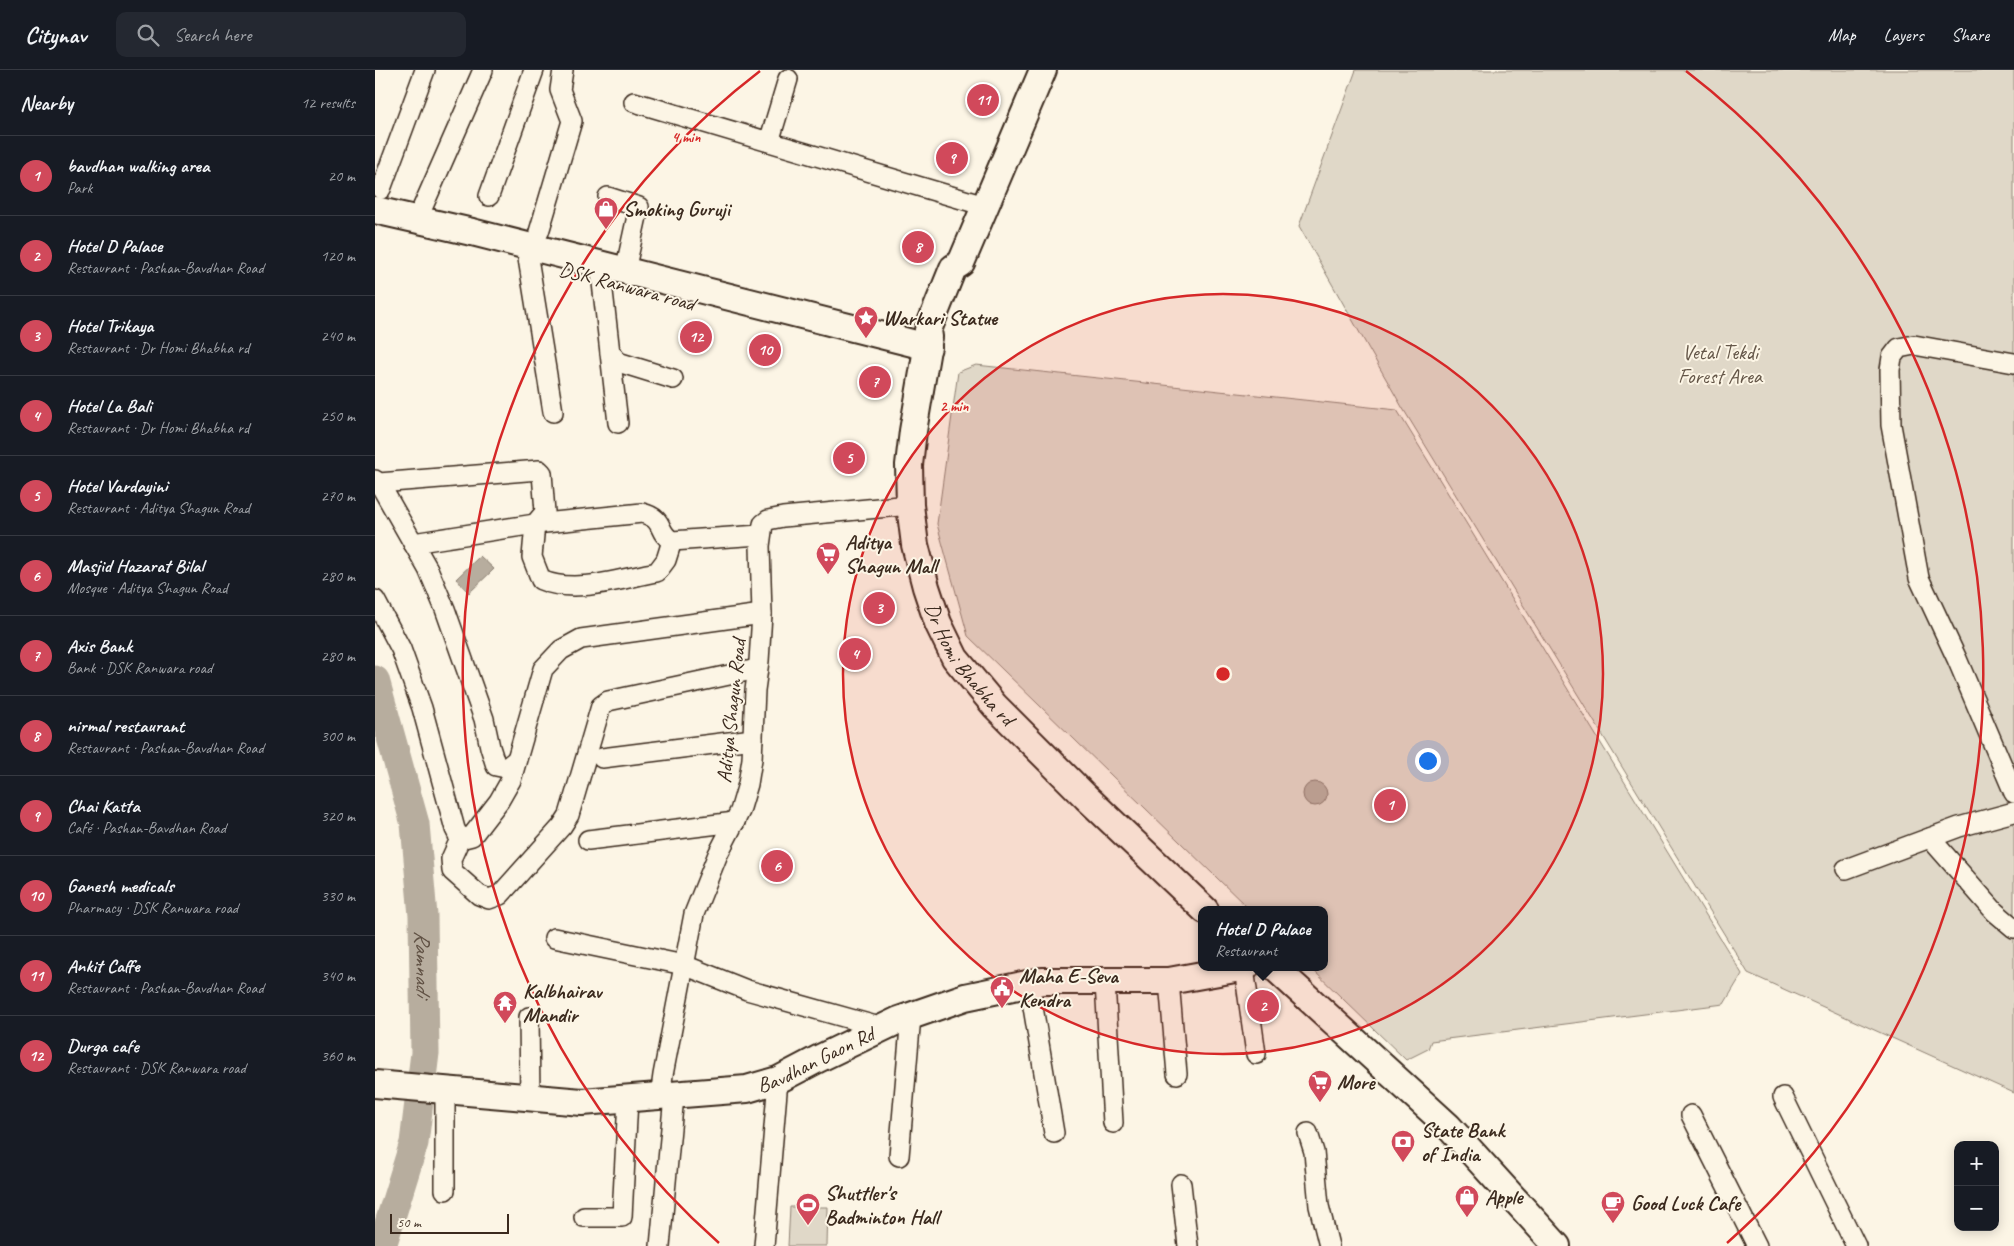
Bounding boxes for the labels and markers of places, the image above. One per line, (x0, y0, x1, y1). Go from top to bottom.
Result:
pin: 11 (967, 81, 999, 119)
pin: 9 (936, 139, 968, 177)
shop icon: Smoking Guruji (593, 196, 619, 230)
place label: Smoking Guruji (623, 196, 733, 222)
pin: 8 (902, 228, 934, 266)
place icon: Warkari Statue (853, 305, 879, 339)
place label: Warkari Statue (883, 305, 999, 331)
pin: 12 (680, 318, 712, 356)
pin: 10 (749, 331, 781, 369)
pin: 7 (859, 363, 891, 401)
pin: 5 (833, 439, 865, 477)
place label: Aditya Shagun Mall (845, 529, 941, 579)
supermarket icon: Aditya Shagun Mall (815, 541, 841, 575)
pin: 3 (863, 589, 895, 627)
pin: 4 (839, 635, 871, 673)
centre of rings (1214, 665, 1232, 683)
pin: 1 (1374, 786, 1406, 824)
pin: 6 (761, 847, 793, 885)
place label: Maha E-Seva Kendra (1019, 963, 1119, 1013)
public building icon: Maha E-Seva Kendra (989, 975, 1015, 1009)
place label: Kalbhairav Mandir (523, 978, 604, 1028)
pin: 2 (1247, 987, 1279, 1025)
temple icon: Kalbhairav Mandir (492, 990, 518, 1024)
supermarket icon: More (1307, 1069, 1333, 1103)
place label: More (1337, 1069, 1376, 1095)
place label: State Bank of India (1421, 1117, 1507, 1167)
bank icon: State Bank of India (1390, 1129, 1416, 1163)
place label: Shuttler's Badminton Hall (825, 1180, 943, 1230)
shop icon: Apple (1454, 1184, 1480, 1218)
place label: Apple (1485, 1184, 1524, 1210)
cafe icon: Good Luck Cafe (1600, 1190, 1626, 1224)
place label: Good Luck Cafe (1631, 1190, 1742, 1216)
sports icon: Shuttler's Badminton Hall (795, 1192, 821, 1226)

